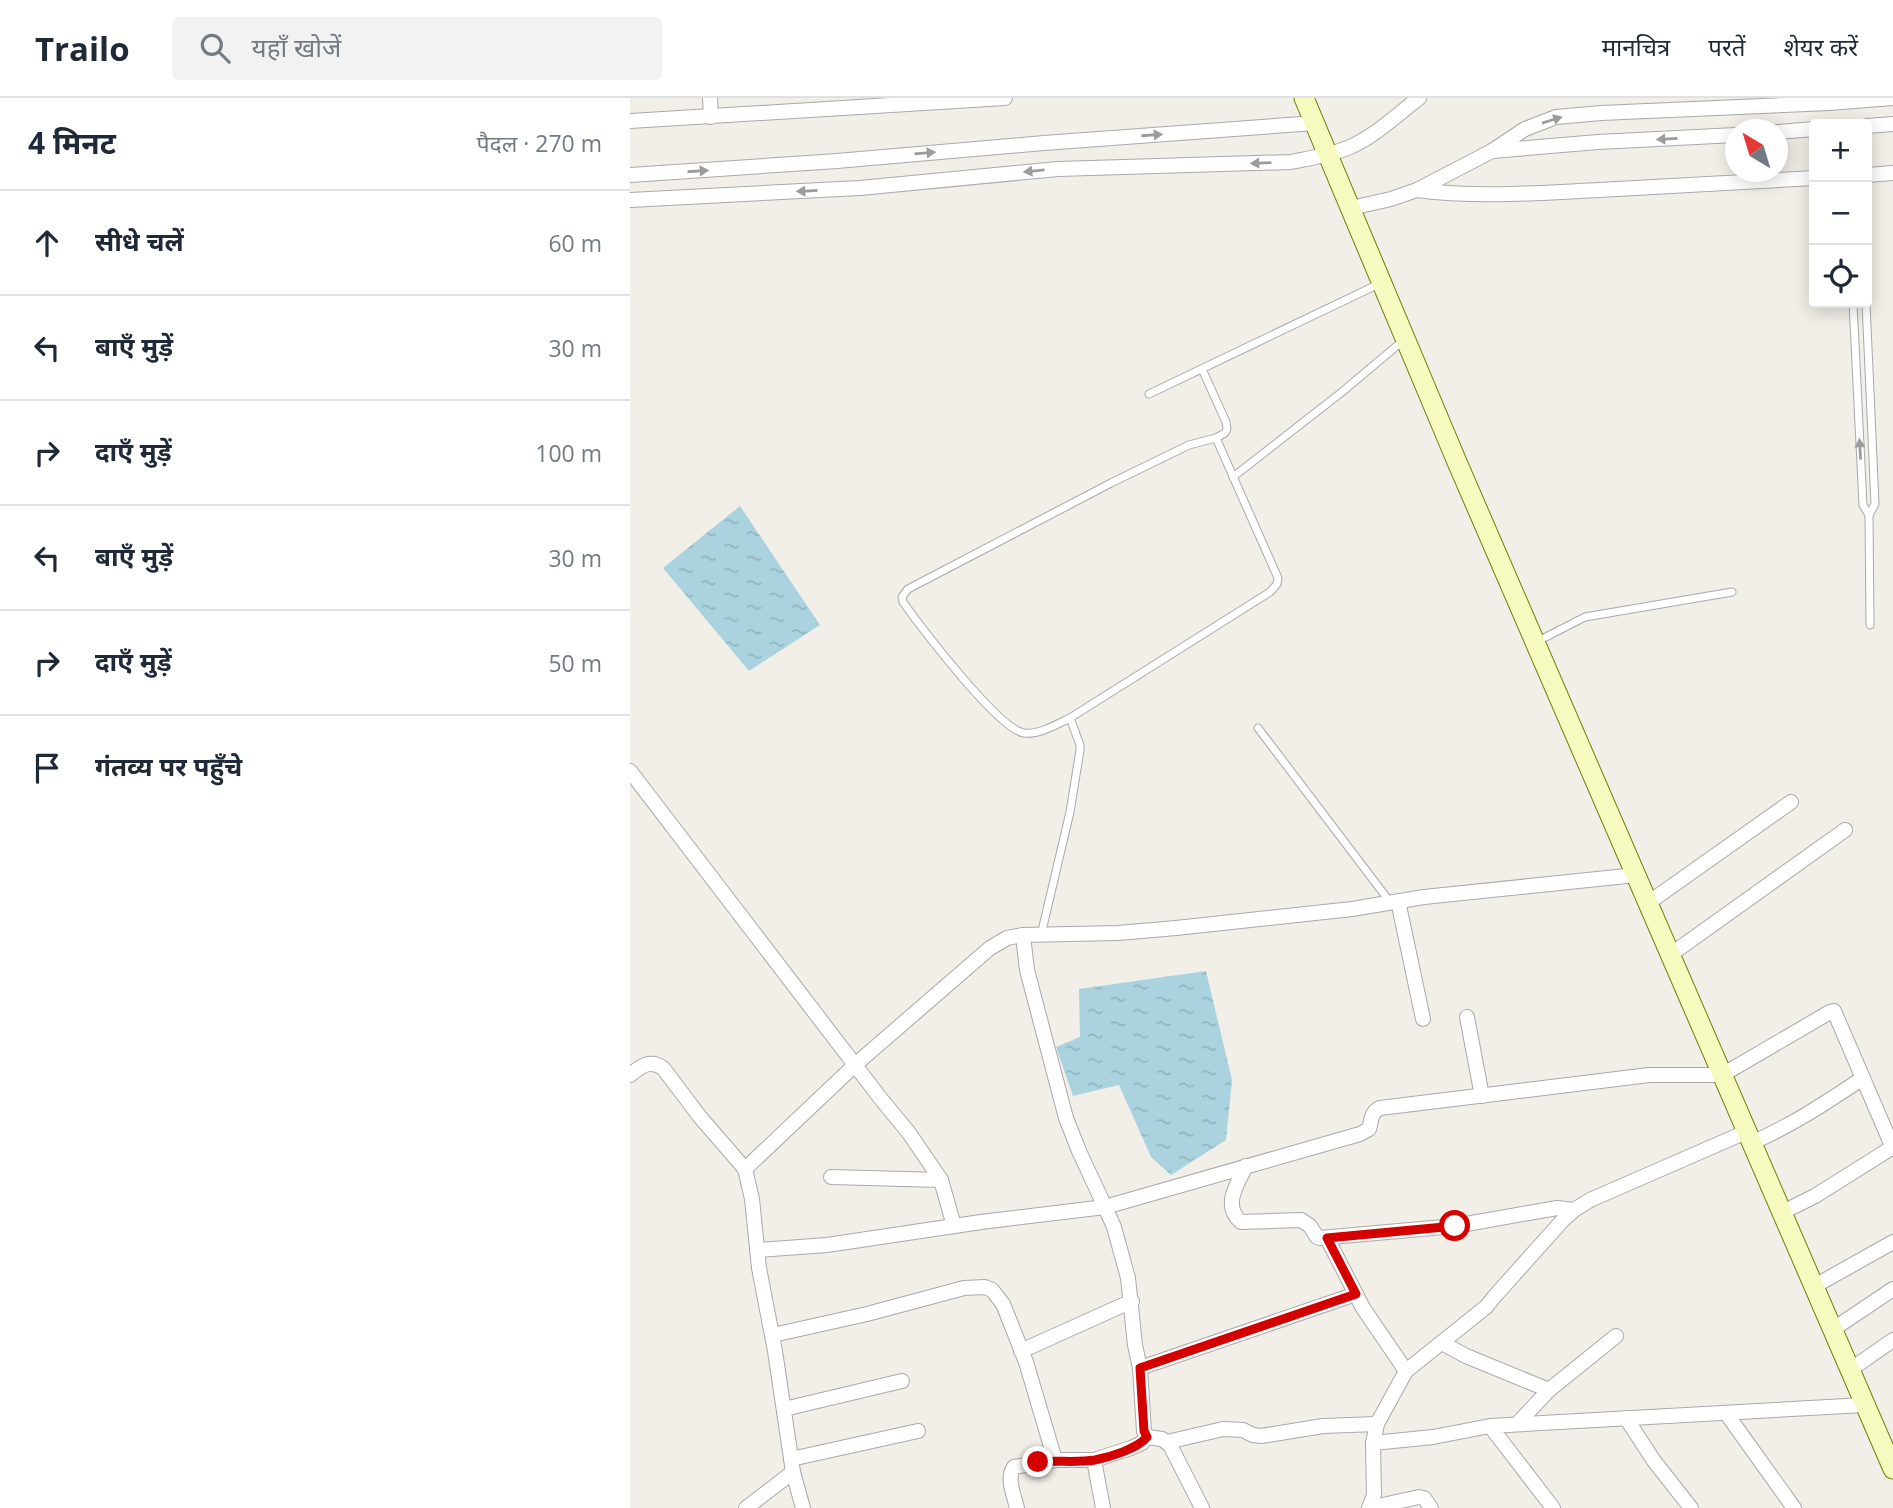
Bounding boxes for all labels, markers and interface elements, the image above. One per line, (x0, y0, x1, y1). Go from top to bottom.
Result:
search box (172, 17, 662, 80)
text: Trailo (35, 26, 130, 71)
icon: search (196, 29, 234, 67)
text: यहाँ खोजें (252, 29, 341, 65)
text: मानचित्र (1602, 30, 1670, 63)
text: परतें (1708, 30, 1745, 63)
text: शेयर करें (1783, 30, 1858, 63)
one-way arrow (1542, 114, 1563, 124)
north arrow (1725, 119, 1788, 182)
map controls (1809, 119, 1872, 308)
button: + (1809, 119, 1872, 182)
text: 4 मिनट (28, 122, 116, 163)
text: पैदल · 270 m (476, 127, 602, 159)
one-way arrow (1141, 129, 1163, 140)
one-way arrow (1656, 133, 1678, 144)
one-way arrow (914, 147, 936, 158)
one-way arrow (1250, 157, 1272, 169)
one-way arrow (687, 165, 709, 176)
one-way arrow (1022, 166, 1044, 177)
button: − (1809, 182, 1872, 245)
one-way arrow (796, 185, 818, 196)
text: सीधे चलें (95, 223, 184, 259)
icon: ahead (28, 224, 66, 262)
text: 60 m (548, 227, 602, 259)
button: locate (1809, 245, 1872, 308)
text: बाएँ मुड़ें (95, 328, 173, 364)
icon: left (28, 329, 66, 367)
text: 30 m (548, 332, 602, 364)
text: दाएँ मुड़ें (95, 433, 172, 469)
icon: right (28, 434, 66, 472)
text: 100 m (535, 437, 602, 469)
one-way arrow (1854, 437, 1865, 459)
text: बाएँ मुड़ें (95, 538, 173, 574)
icon: left (28, 539, 66, 577)
text: 30 m (548, 542, 602, 574)
text: दाएँ मुड़ें (95, 643, 172, 679)
icon: right (28, 644, 66, 682)
text: 50 m (548, 647, 602, 679)
text: गंतव्य पर पहुँचे (95, 748, 242, 784)
icon: arrive (28, 749, 66, 787)
route start (1439, 1210, 1470, 1241)
route end (1022, 1446, 1053, 1477)

